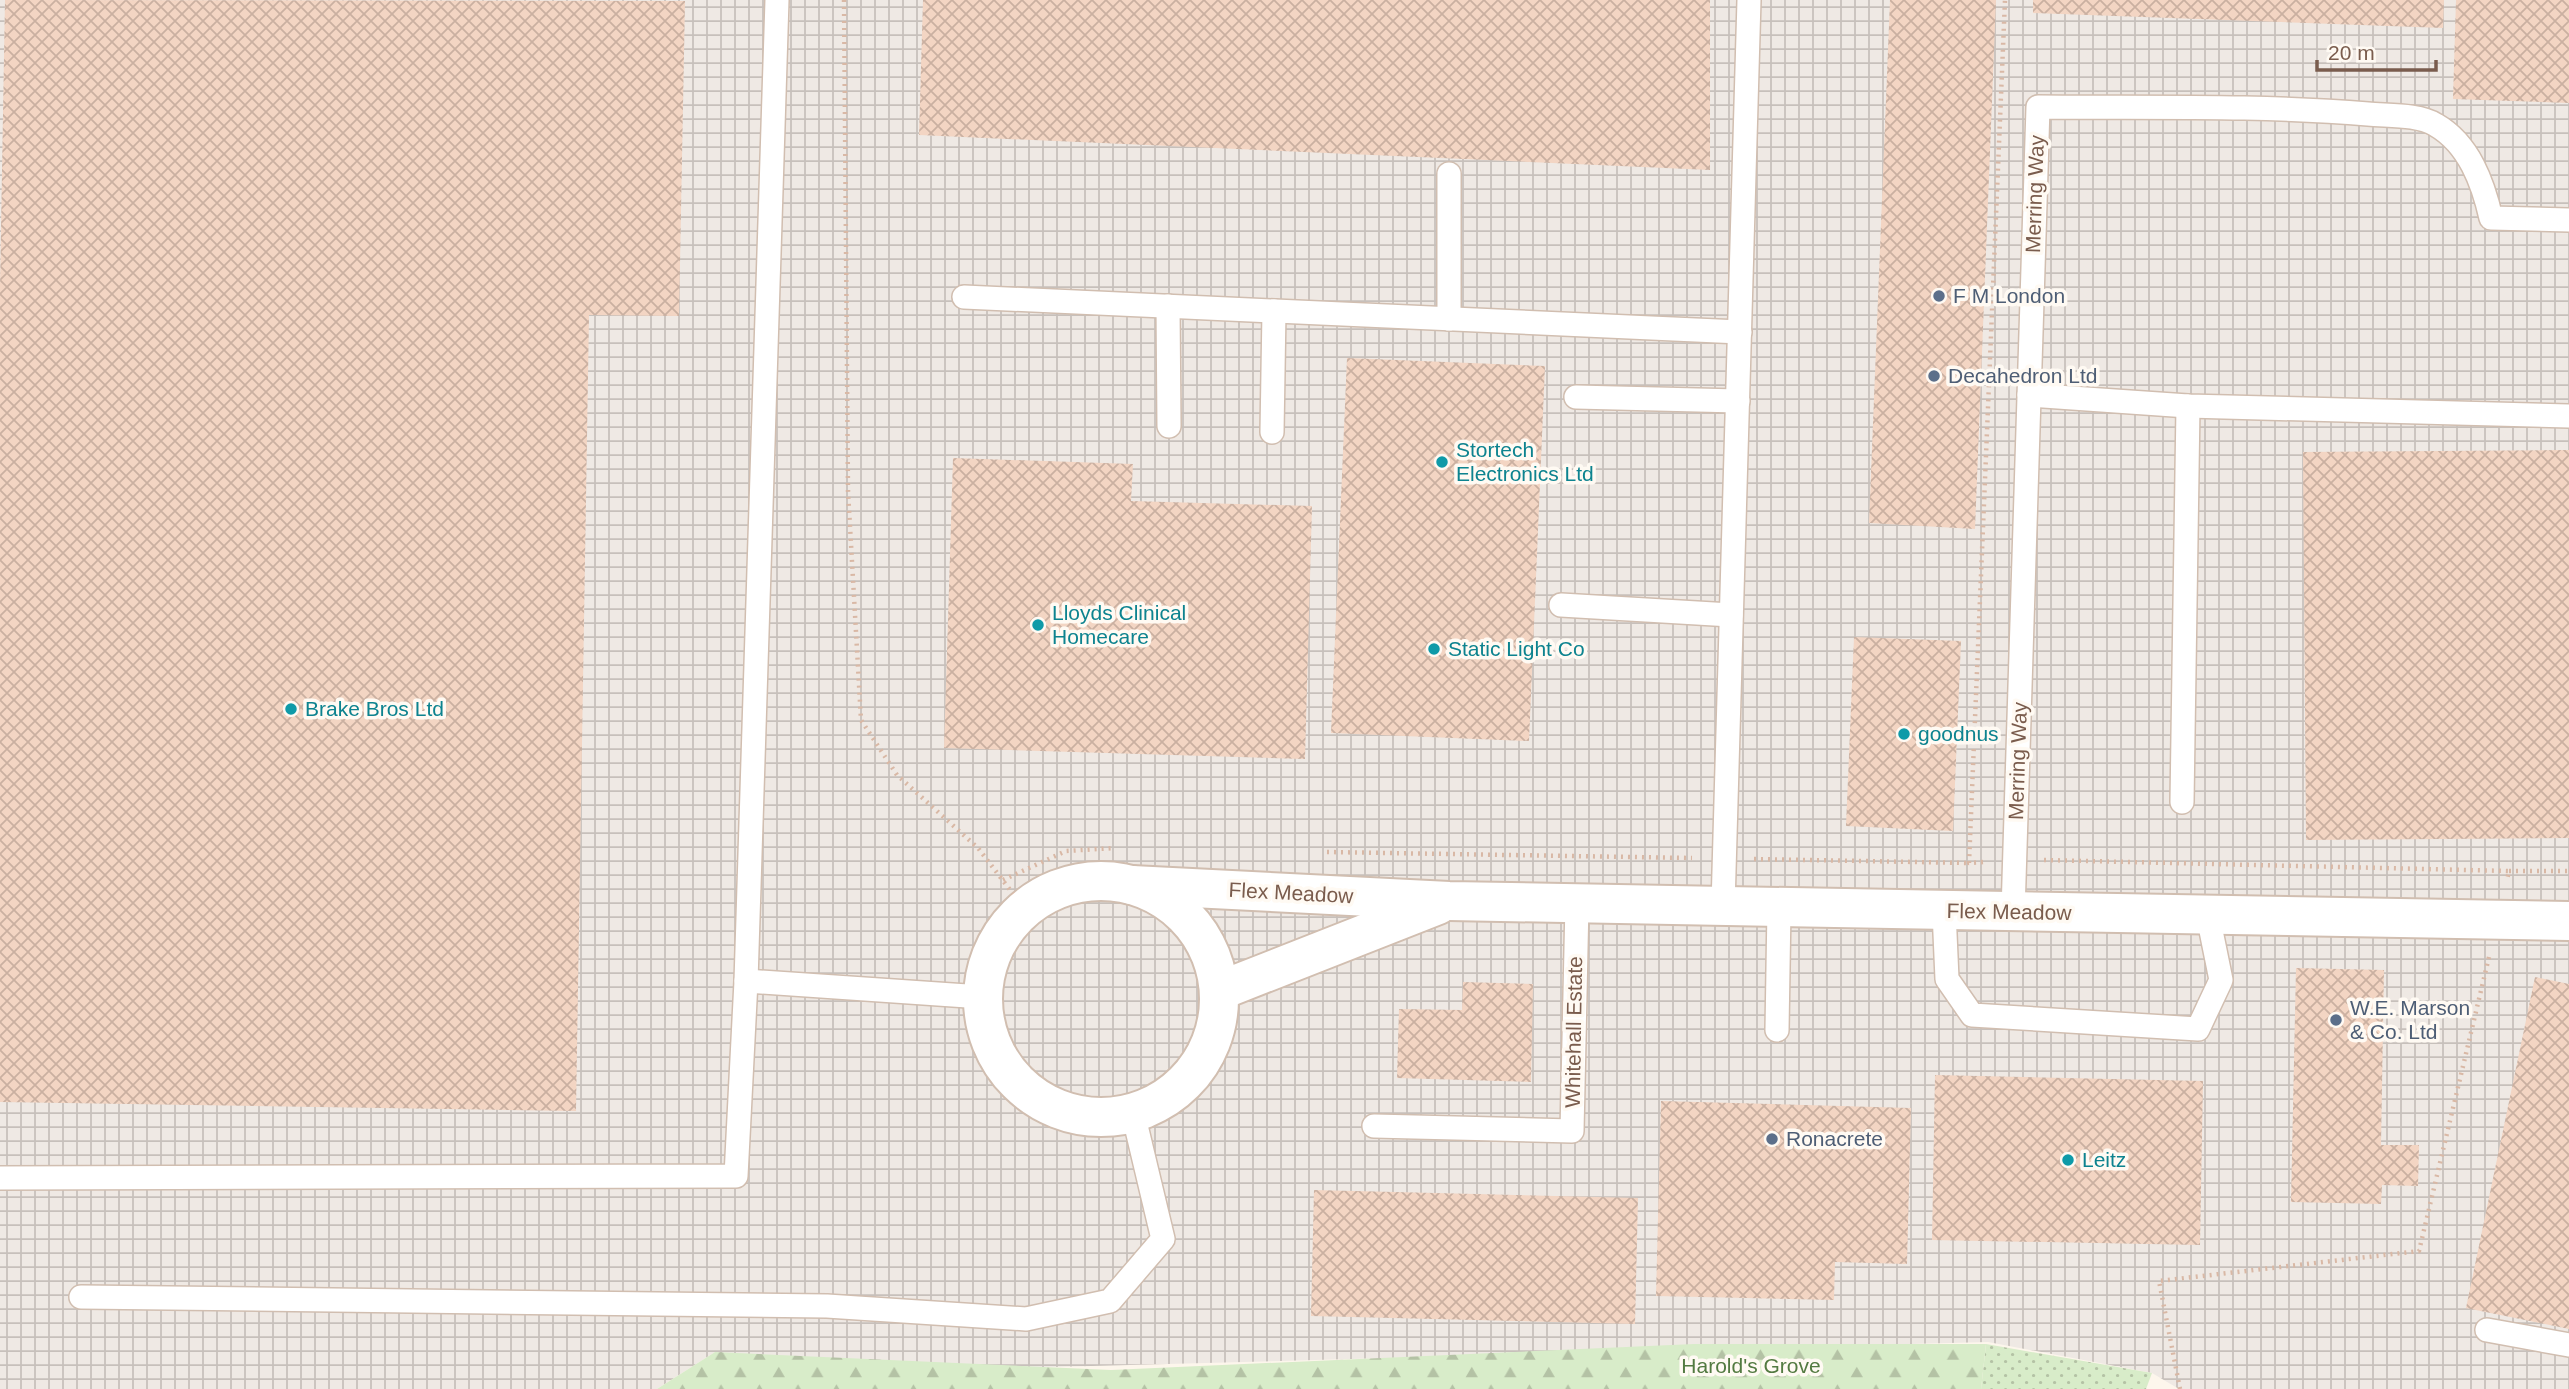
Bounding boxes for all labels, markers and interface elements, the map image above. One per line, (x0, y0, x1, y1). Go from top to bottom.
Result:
scale bar (2317, 28, 2436, 72)
text: 20 m (2328, 41, 2375, 64)
street label: Merring Way (2021, 134, 2048, 253)
place label: F M London (1953, 284, 2065, 307)
marker: F M London (1931, 288, 1947, 304)
place label: Decahedron Ltd (1948, 364, 2097, 387)
marker: Decahedron Ltd (1926, 368, 1942, 384)
place label: Stortech Electronics Ltd (1456, 438, 1594, 485)
marker: Stortech Electronics Ltd (1434, 454, 1450, 470)
place label: Lloyds Clinical Homecare (1052, 601, 1186, 648)
marker: Lloyds Clinical Homecare (1030, 617, 1046, 633)
place label: Static Light Co (1448, 637, 1585, 660)
marker: Static Light Co (1426, 641, 1442, 657)
place label: Brake Bros Ltd (305, 697, 444, 720)
marker: Brake Bros Ltd (283, 701, 299, 717)
street label: Merring Way (2004, 701, 2031, 820)
place label: goodnus (1918, 722, 1999, 745)
marker: goodnus (1896, 726, 1912, 742)
street label: Flex Meadow (1228, 878, 1355, 907)
street label: Flex Meadow (1946, 899, 2072, 924)
street label: Whitehall Estate (1561, 956, 1586, 1108)
place label: W.E. Marson & Co. Ltd (2350, 996, 2470, 1043)
marker: W.E. Marson & Co. Ltd (2328, 1012, 2344, 1028)
place label: Ronacrete (1786, 1127, 1883, 1150)
marker: Ronacrete (1764, 1131, 1780, 1147)
place label: Leitz (2082, 1148, 2126, 1171)
marker: Leitz (2060, 1152, 2076, 1168)
park label: Harold's Grove (1681, 1354, 1821, 1377)

